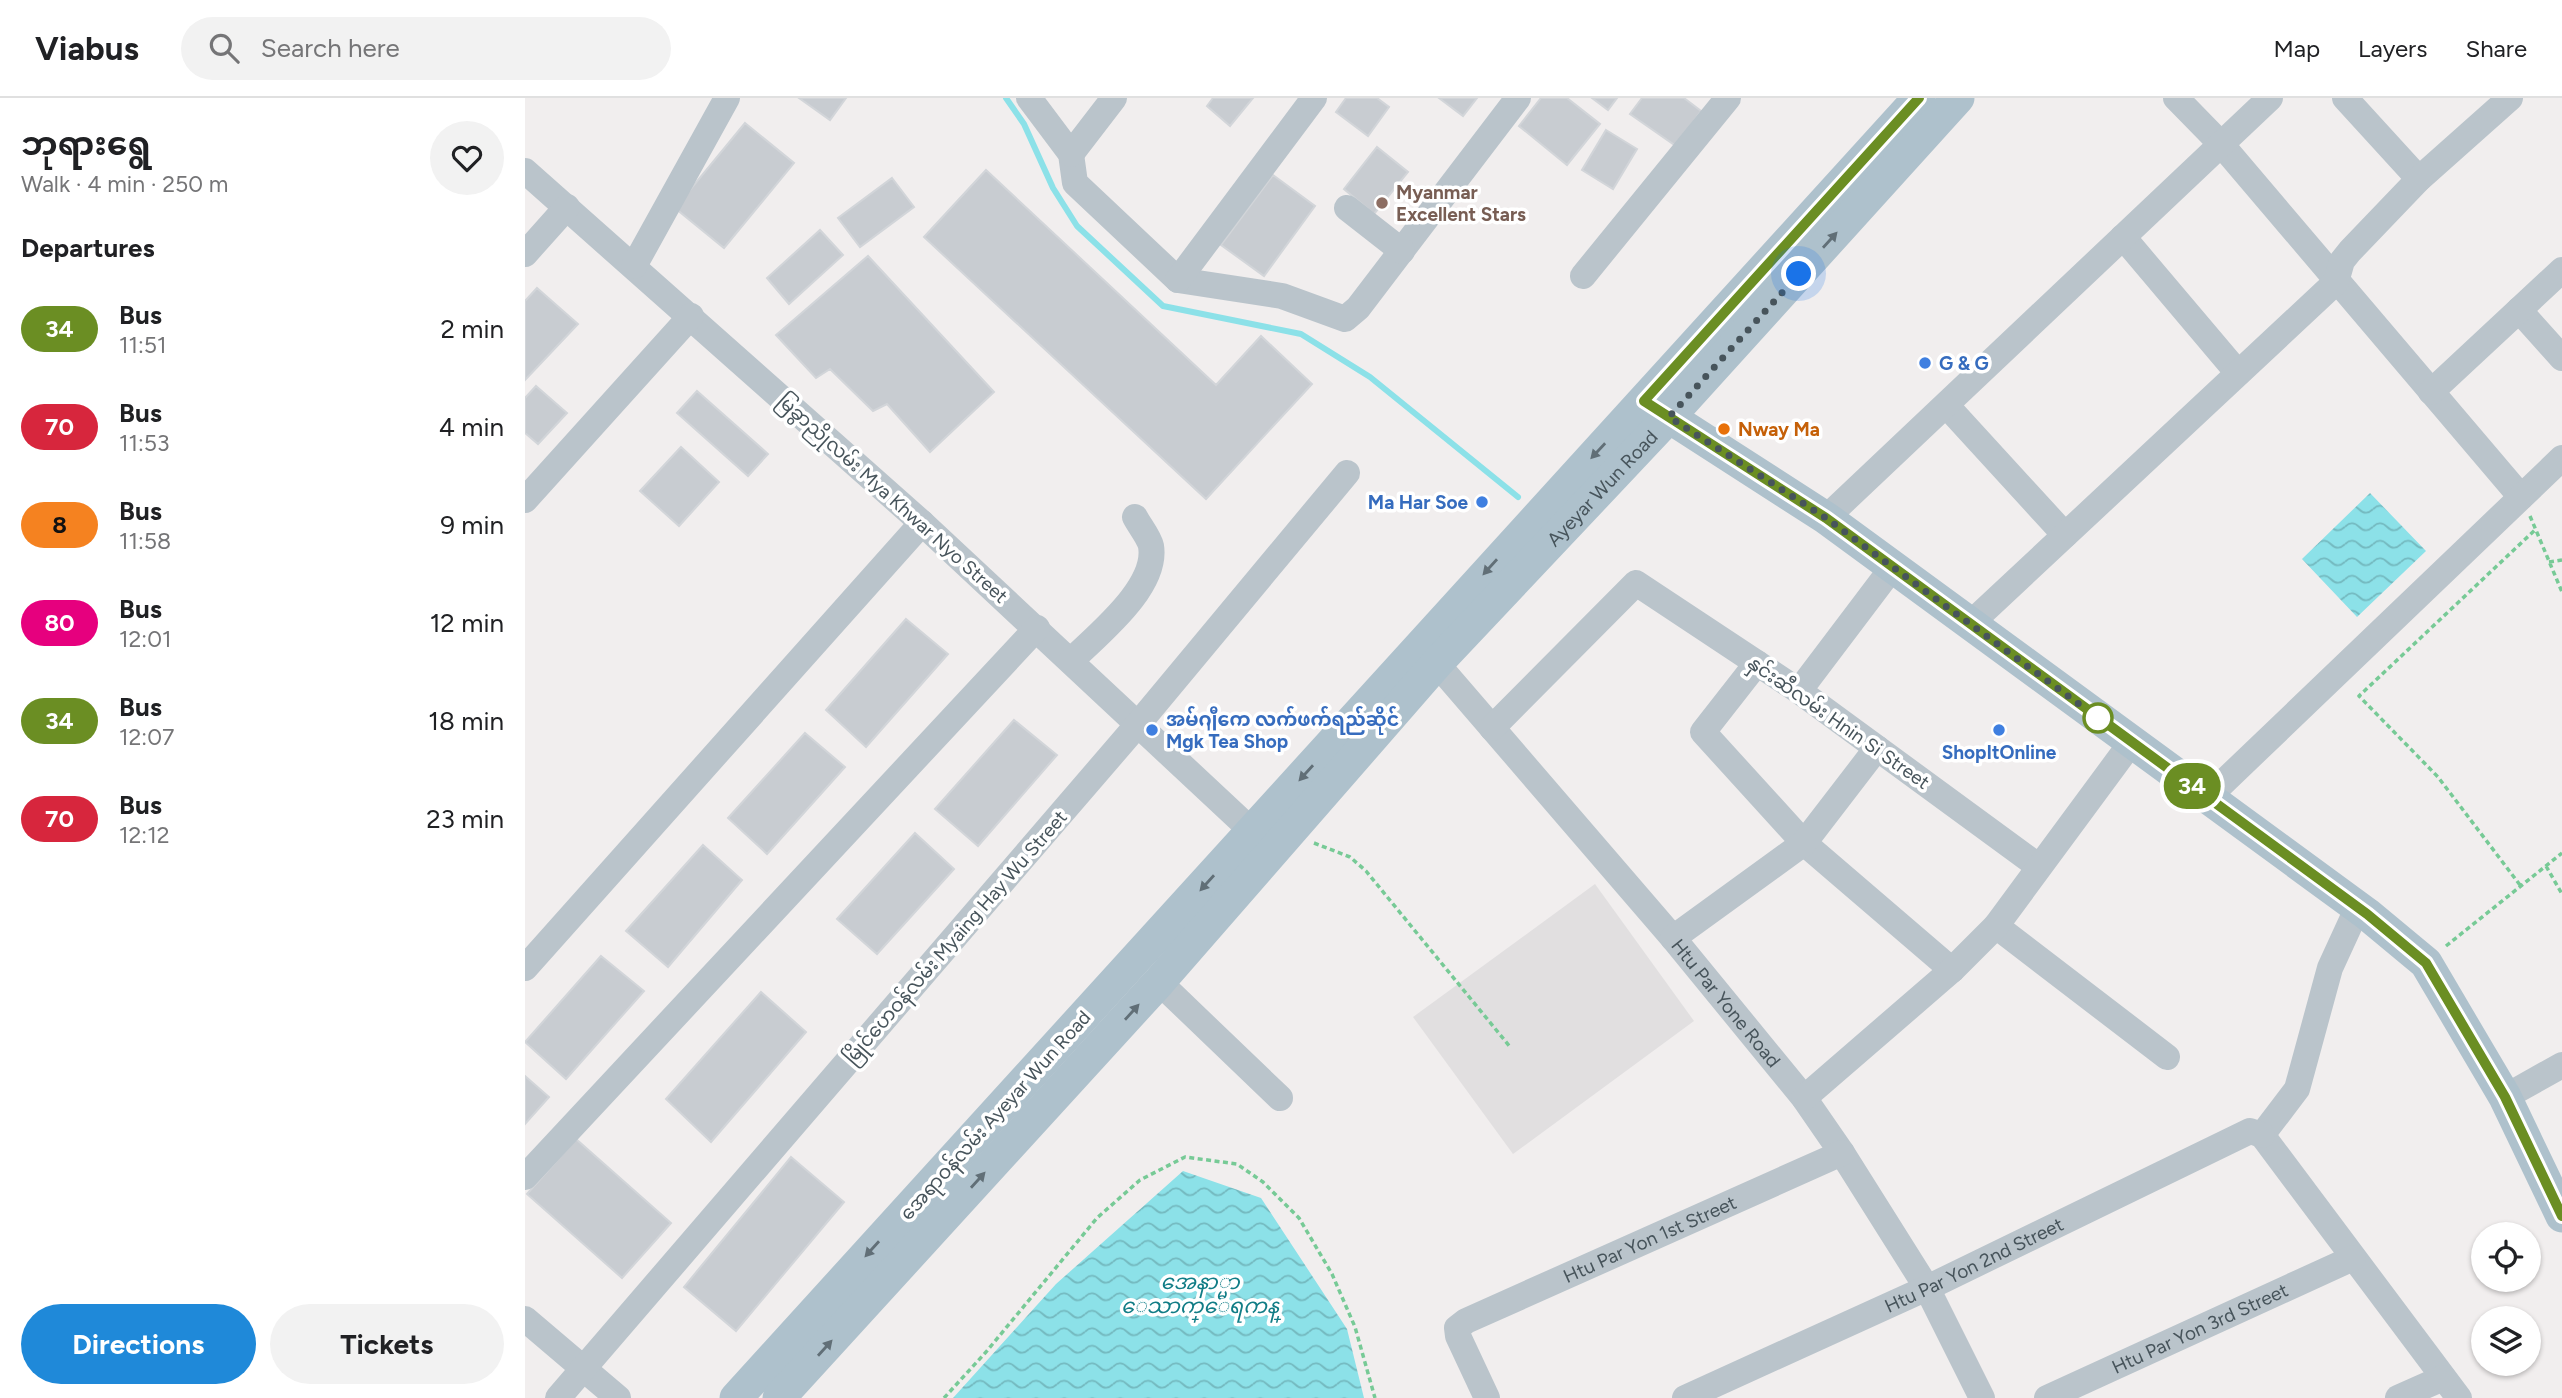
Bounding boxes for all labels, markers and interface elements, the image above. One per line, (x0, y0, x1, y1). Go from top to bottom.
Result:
search box (181, 17, 671, 80)
text: Viabus (35, 29, 139, 68)
icon: search (205, 29, 243, 67)
text: Search here (261, 32, 400, 64)
text: Map (2273, 34, 2320, 63)
text: Layers (2358, 34, 2427, 63)
text: Share (2465, 34, 2527, 63)
button: heart (430, 121, 504, 195)
text: ဘုရားရွေ (21, 124, 151, 163)
text: Walk · 4 min · 250 m (21, 170, 228, 198)
place label: Myanmar Excellent Stars (1396, 181, 1526, 226)
marker: Myanmar Excellent Stars (1374, 195, 1390, 211)
one-way arrow (1822, 231, 1838, 249)
text: Departures (21, 232, 155, 264)
your location (1781, 256, 1816, 291)
text: Bus (119, 299, 162, 331)
text: 2 min (440, 313, 504, 345)
text: 34 (45, 314, 74, 343)
text: 11:51 (119, 331, 167, 359)
place label: G & G (1939, 352, 1989, 375)
marker: G & G (1917, 355, 1933, 371)
street label: မြခွာညိုလမ်း Mya Khwar Nyo Street (770, 387, 1014, 611)
text: Bus (119, 397, 162, 429)
text: 4 min (439, 411, 504, 443)
text: 70 (45, 412, 74, 441)
place label: Nway Ma (1738, 418, 1820, 441)
marker: Nway Ma (1716, 421, 1732, 437)
street label: Ayeyar Wun Road (1542, 426, 1663, 551)
text: 11:53 (119, 429, 170, 457)
one-way arrow (1590, 442, 1606, 459)
place label: Ma Har Soe (1368, 491, 1468, 514)
marker: Ma Har Soe (1474, 494, 1490, 510)
text: Bus (119, 495, 162, 527)
text: 9 min (440, 509, 504, 541)
text: 8 (52, 510, 67, 539)
text: 11:58 (119, 527, 171, 555)
one-way arrow (1483, 558, 1499, 575)
text: Bus (119, 593, 162, 625)
text: 12 min (430, 607, 504, 639)
text: 80 (44, 608, 75, 637)
text: 12:01 (119, 625, 171, 653)
street label: နှင်းဆီလမ်း Hnin Si Street (1741, 648, 1936, 798)
text: Bus (119, 691, 162, 723)
unlabelled marker (2083, 703, 2113, 733)
text: 18 min (428, 705, 504, 737)
text: 34 (45, 706, 74, 735)
place label: အမ်ဂျီကေ လက်ဖက်ရည်ဆိုင် Mgk Tea Shop (1166, 706, 1399, 753)
marker: အမ်ဂျီကေ လက်ဖက်ရည်ဆိုင် Mgk Tea Shop (1144, 722, 1160, 738)
marker: ShopItOnline (1991, 722, 2007, 738)
text: 12:07 (119, 723, 174, 751)
place label: ShopItOnline (1942, 741, 2057, 764)
line badge: 34 (2161, 763, 2223, 809)
one-way arrow (1298, 764, 1314, 782)
text: 34 (2178, 771, 2206, 800)
text: Bus (119, 789, 162, 821)
text: 23 min (426, 803, 504, 835)
text: 70 (45, 804, 74, 833)
street label: မြိုင်ဟေဝန်လမ်း Myaing Hay Wu Street (837, 804, 1075, 1071)
text: 12:12 (119, 821, 170, 849)
one-way arrow (1200, 874, 1216, 891)
street label: Htu Par Yone Road (1666, 934, 1785, 1072)
one-way arrow (1124, 1003, 1140, 1021)
street label: အေရာဝန်လမ်း Ayeyar Wun Road (893, 1004, 1099, 1227)
one-way arrow (970, 1172, 986, 1189)
street label: Htu Par Yon 1st Street (1560, 1191, 1740, 1288)
street label: Htu Par Yon 2nd Street (1881, 1213, 2067, 1318)
map controls (2471, 1222, 2541, 1376)
button: locate (2471, 1222, 2541, 1292)
one-way arrow (864, 1240, 880, 1258)
water label: အေနာ္မာ ေသာက္ေရကန္ (1121, 1269, 1282, 1323)
street label: Htu Par Yon 3rd Street (2108, 1278, 2292, 1379)
button: Directions (21, 1304, 256, 1384)
button: Tickets (270, 1304, 504, 1384)
button: layers (2471, 1306, 2541, 1376)
one-way arrow (817, 1339, 833, 1357)

